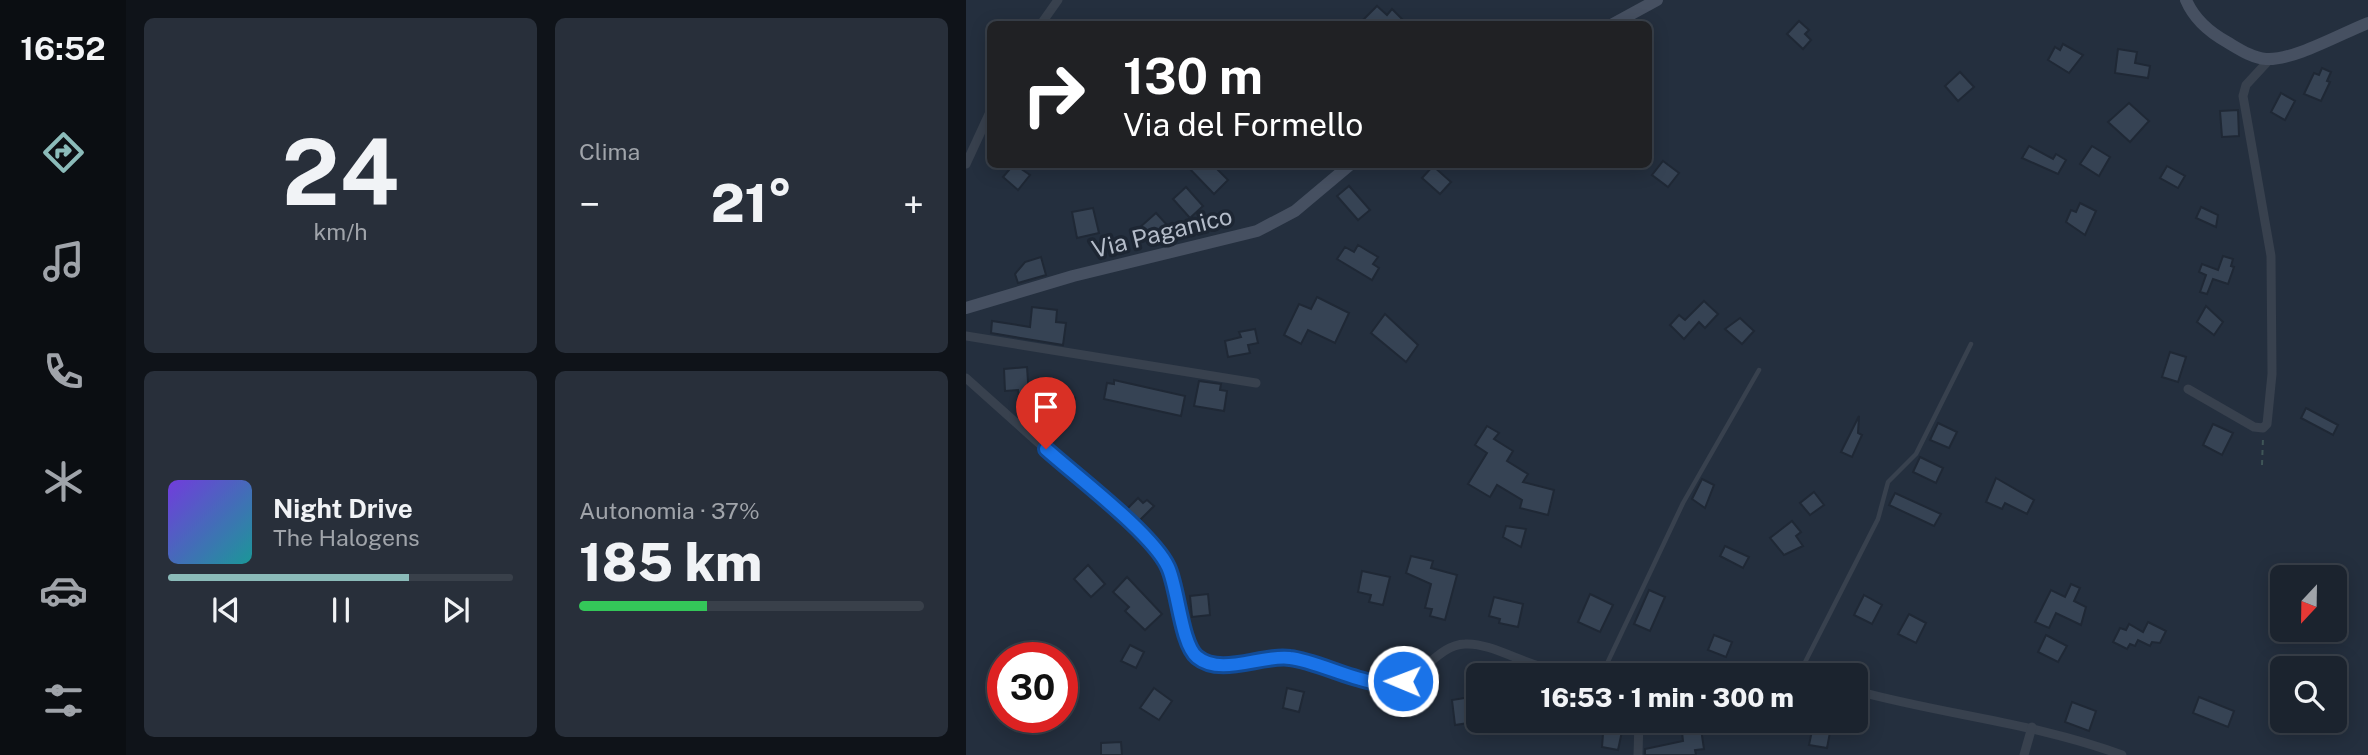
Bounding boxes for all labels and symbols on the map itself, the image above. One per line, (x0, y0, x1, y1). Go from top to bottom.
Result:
street label: Via Paganico (1089, 201, 1235, 263)
pin (1016, 377, 1076, 449)
north arrow (2270, 565, 2347, 642)
speed limit sign: 30 (987, 642, 1078, 733)
position arrow (1366, 644, 1440, 718)

